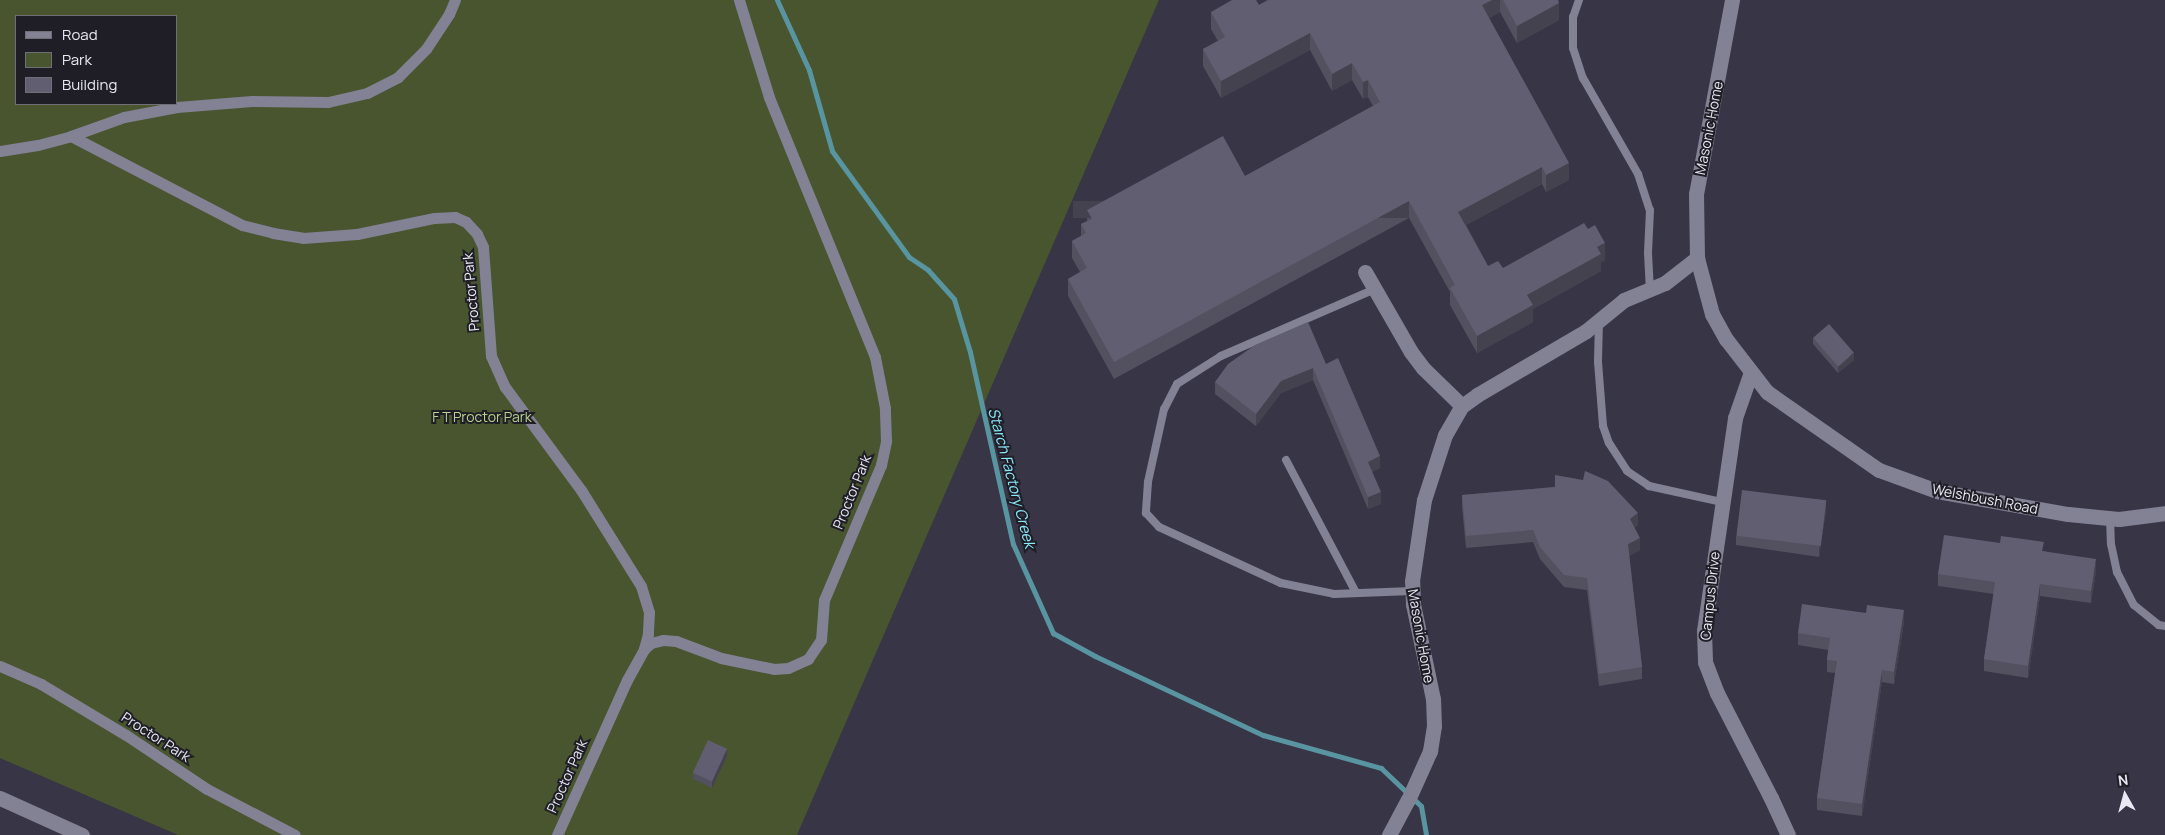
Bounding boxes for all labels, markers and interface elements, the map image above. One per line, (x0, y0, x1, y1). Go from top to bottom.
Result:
legend (15, 15, 178, 105)
text: Road (62, 24, 98, 45)
text: Park (62, 49, 92, 70)
text: Building (62, 74, 117, 95)
street label: Masonic Home (1692, 80, 1726, 176)
street label: Proctor Park (459, 252, 483, 332)
water label: Starch Factory Creek (985, 406, 1039, 550)
park label: F T Proctor Park (432, 409, 532, 425)
street label: Proctor Park (829, 452, 875, 532)
street label: Welshbush Road (1931, 480, 2039, 518)
street label: Campus Drive (1697, 551, 1723, 641)
street label: Masonic Home (1404, 588, 1438, 684)
street label: Proctor Park (118, 709, 194, 765)
street label: Proctor Park (543, 737, 591, 815)
north arrow (2100, 770, 2150, 820)
text: N (2117, 770, 2129, 790)

